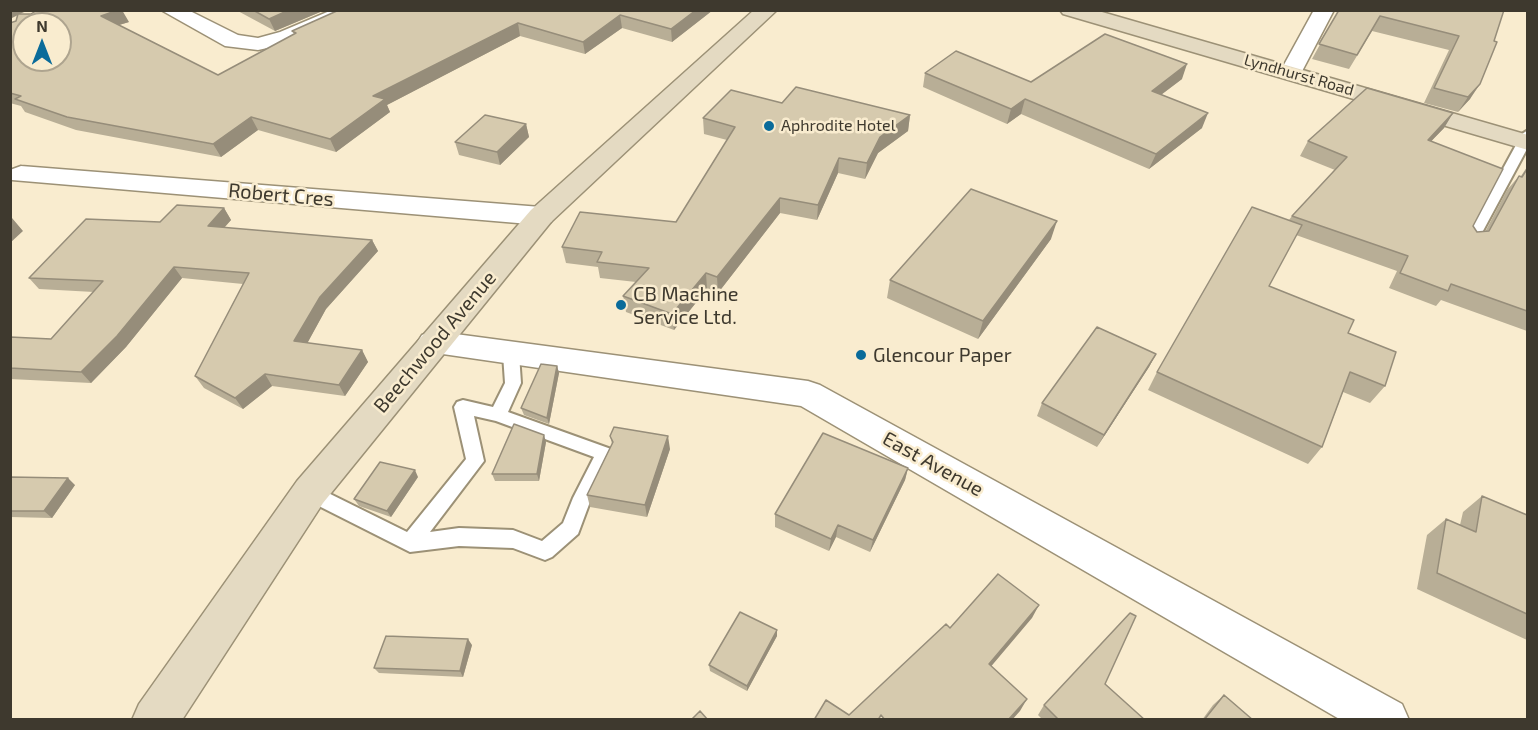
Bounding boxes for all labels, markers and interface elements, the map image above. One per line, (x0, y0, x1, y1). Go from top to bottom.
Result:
north arrow (12, 12, 72, 72)
text: N (36, 16, 48, 35)
street label: Lyndhurst Road (1242, 50, 1356, 100)
place label: Aphrodite Hotel (781, 116, 895, 136)
marker: Aphrodite Hotel (762, 119, 776, 133)
street label: Robert Cres (227, 178, 335, 212)
street label: Beechwood Avenue (369, 266, 501, 418)
place label: CB Machine Service Ltd. (633, 282, 738, 329)
marker: CB Machine Service Ltd. (614, 298, 628, 312)
place label: Glencour Paper (873, 343, 1012, 367)
marker: Glencour Paper (854, 348, 868, 362)
street label: East Avenue (878, 426, 988, 502)

